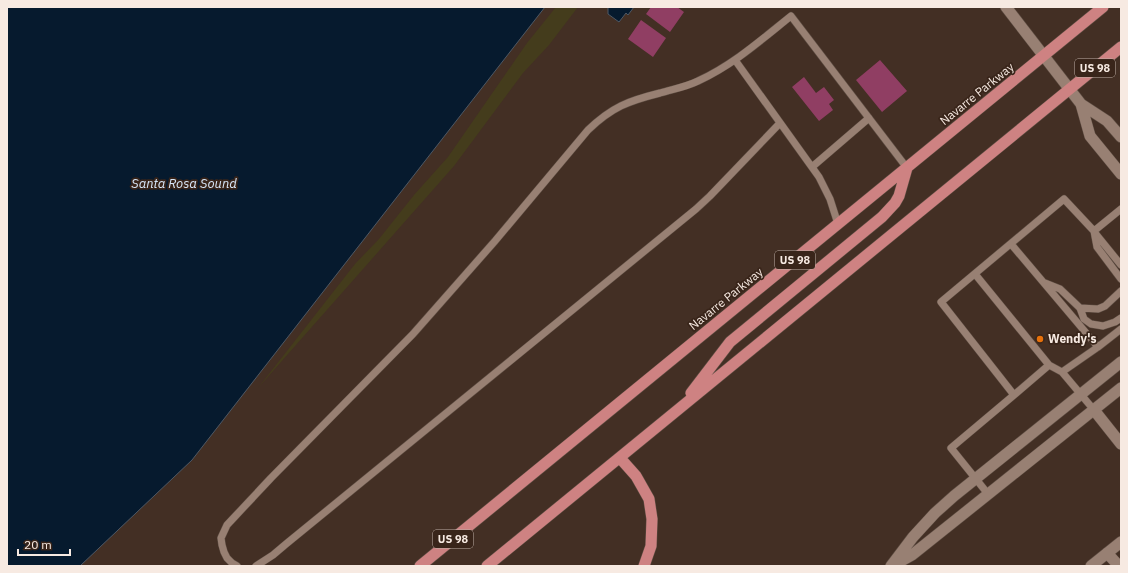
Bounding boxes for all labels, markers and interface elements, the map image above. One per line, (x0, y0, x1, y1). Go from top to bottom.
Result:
street label: Navarre Parkway (937, 59, 1017, 128)
road number: US 98 (1075, 59, 1115, 77)
water label: Santa Rosa Sound (131, 175, 237, 192)
road number: US 98 (775, 251, 815, 269)
street label: Navarre Parkway (686, 264, 766, 333)
place label: Wendy's (1048, 331, 1096, 346)
marker: Wendy's (1035, 334, 1045, 344)
road number: US 98 (433, 530, 473, 548)
scale bar (18, 531, 70, 557)
text: 20 m (24, 537, 52, 552)

